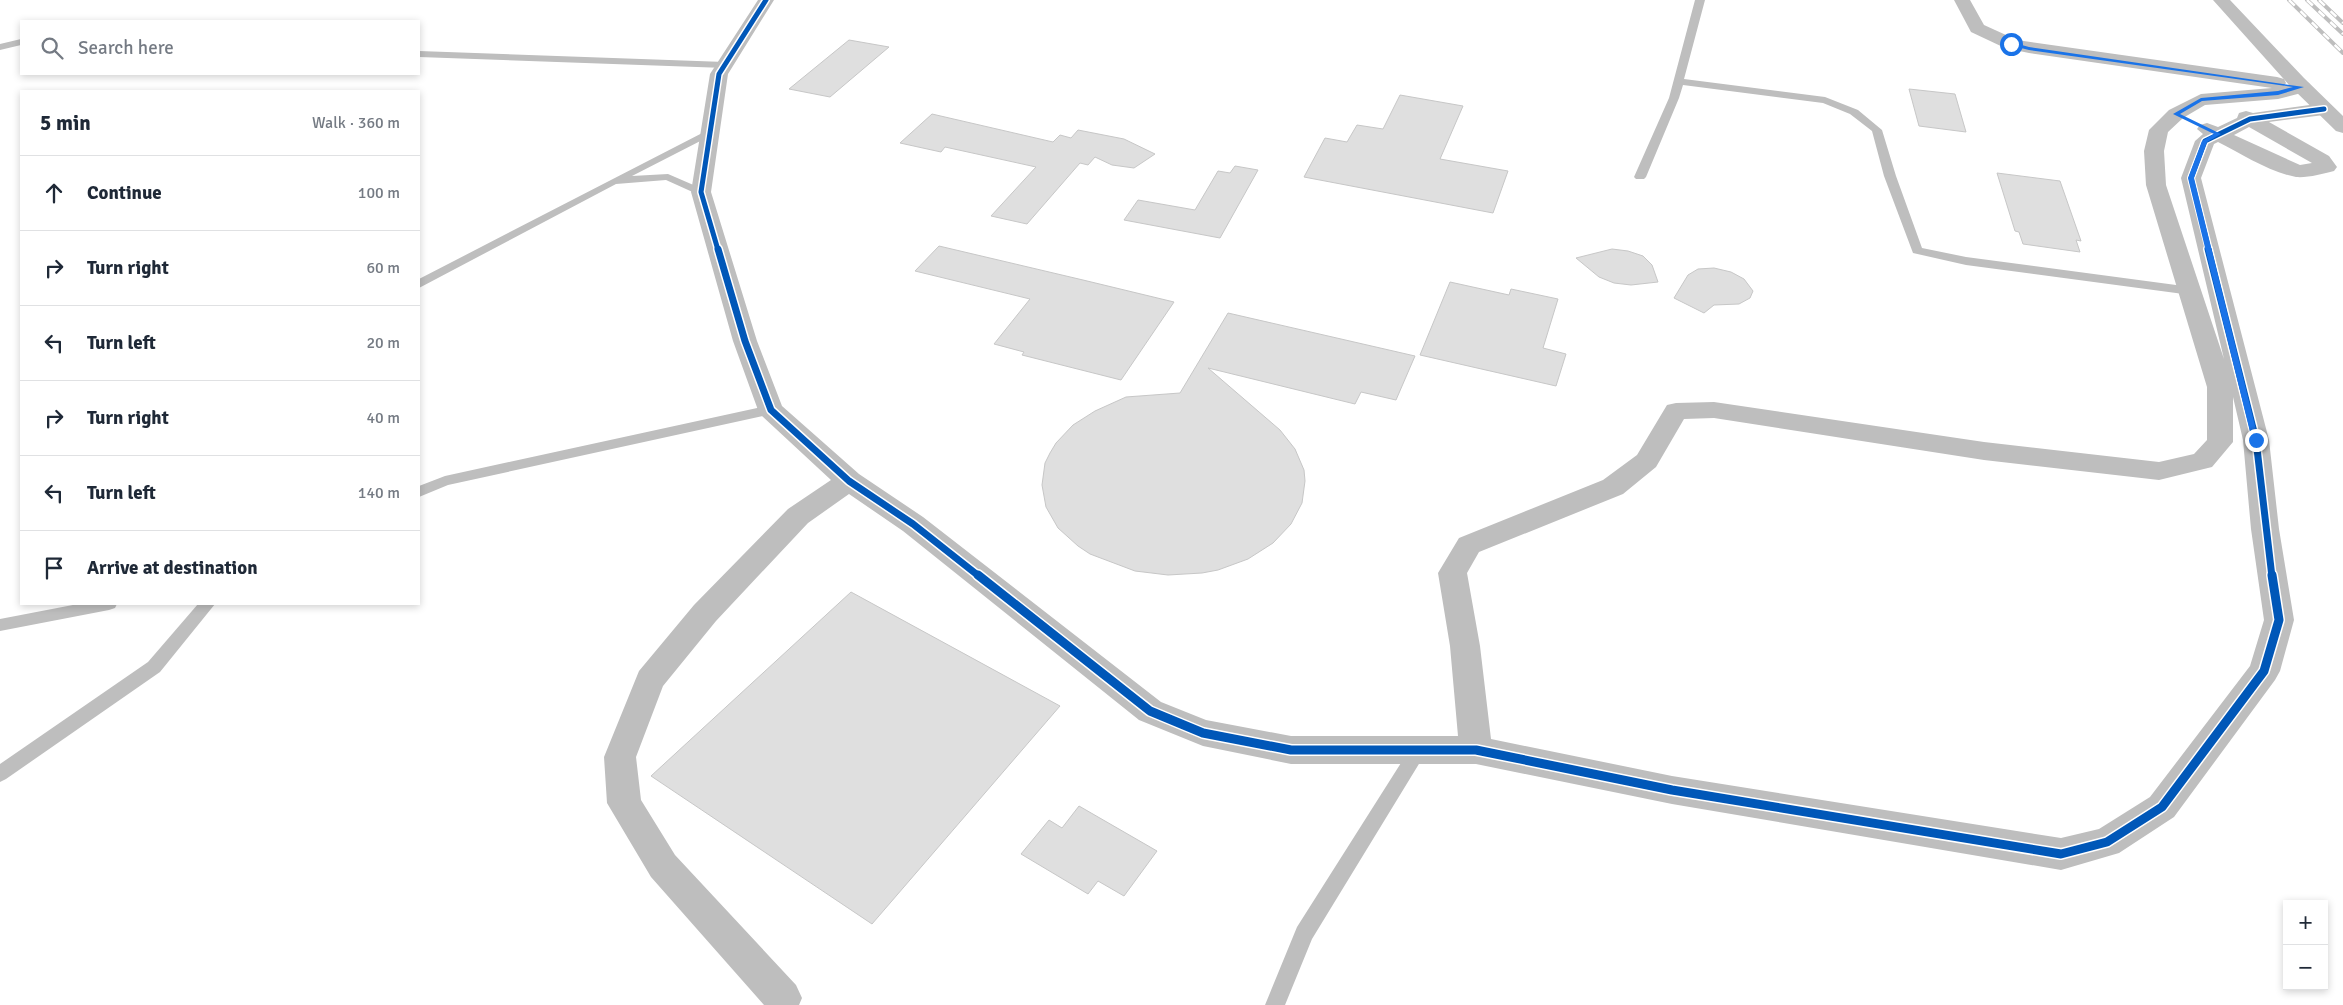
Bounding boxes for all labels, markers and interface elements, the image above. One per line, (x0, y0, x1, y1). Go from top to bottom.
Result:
search box (20, 20, 420, 75)
route start (2000, 33, 2023, 56)
icon: search (38, 34, 66, 62)
text: Search here (78, 36, 174, 60)
text: 5 min (40, 110, 91, 136)
text: Walk · 360 m (312, 113, 400, 133)
icon: ahead (40, 179, 68, 207)
text: Continue (87, 181, 162, 205)
text: 100 m (358, 183, 400, 203)
icon: right (40, 254, 68, 282)
text: Turn right (87, 256, 169, 280)
text: 60 m (366, 258, 400, 278)
icon: left (40, 329, 68, 357)
text: Turn left (87, 331, 156, 355)
text: 20 m (366, 333, 400, 353)
icon: right (40, 404, 68, 432)
text: Turn right (87, 406, 169, 430)
text: 40 m (366, 408, 400, 428)
route end (2245, 429, 2268, 452)
icon: left (40, 479, 68, 507)
text: Turn left (87, 481, 156, 505)
text: 140 m (358, 483, 400, 503)
icon: arrive (40, 554, 68, 582)
text: Arrive at destination (87, 556, 258, 580)
map controls (2283, 900, 2328, 990)
button: + (2283, 900, 2328, 945)
button: − (2283, 945, 2328, 990)

